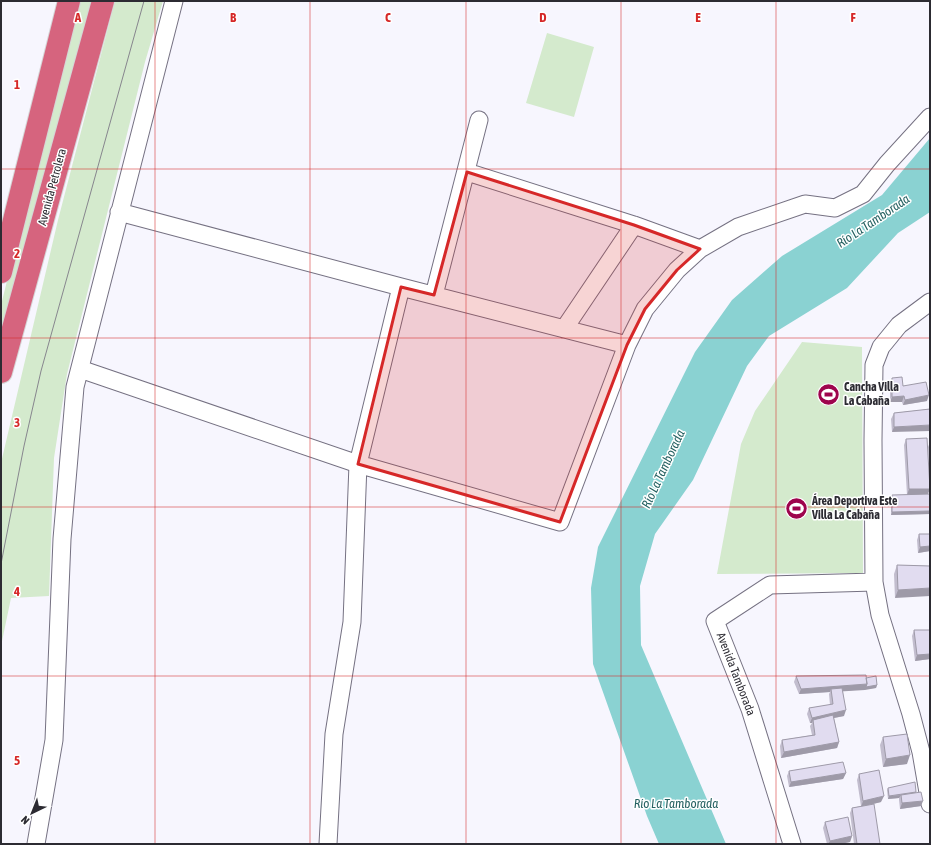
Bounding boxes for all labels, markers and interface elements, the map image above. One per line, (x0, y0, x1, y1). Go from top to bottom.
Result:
text: A (74, 10, 82, 25)
text: B (230, 10, 237, 25)
text: C (385, 10, 391, 25)
text: D (539, 10, 547, 25)
text: E (695, 10, 701, 25)
text: F (850, 10, 856, 25)
text: 1 (14, 77, 20, 92)
street label: Avenida Petrolera (35, 147, 69, 227)
water label: Río La Tamborada (834, 191, 912, 251)
text: 2 (14, 246, 20, 261)
place label: Cancha Villa La Cabaña (844, 380, 899, 408)
sports icon: Cancha Villa La Cabaña (816, 381, 842, 407)
text: 3 (14, 415, 20, 430)
water label: Río La Tamborada (638, 428, 688, 510)
place label: Área Deportiva Este Villa La Cabaña (811, 493, 898, 522)
sports icon: Área Deportiva Este Villa La Cabaña (783, 495, 809, 521)
text: 4 (13, 584, 20, 599)
street label: Avenida Tamborada (714, 631, 758, 717)
text: 5 (14, 753, 20, 768)
north arrow (12, 793, 52, 833)
water label: Río La Tamborada (634, 796, 718, 811)
text: N (19, 814, 32, 827)

